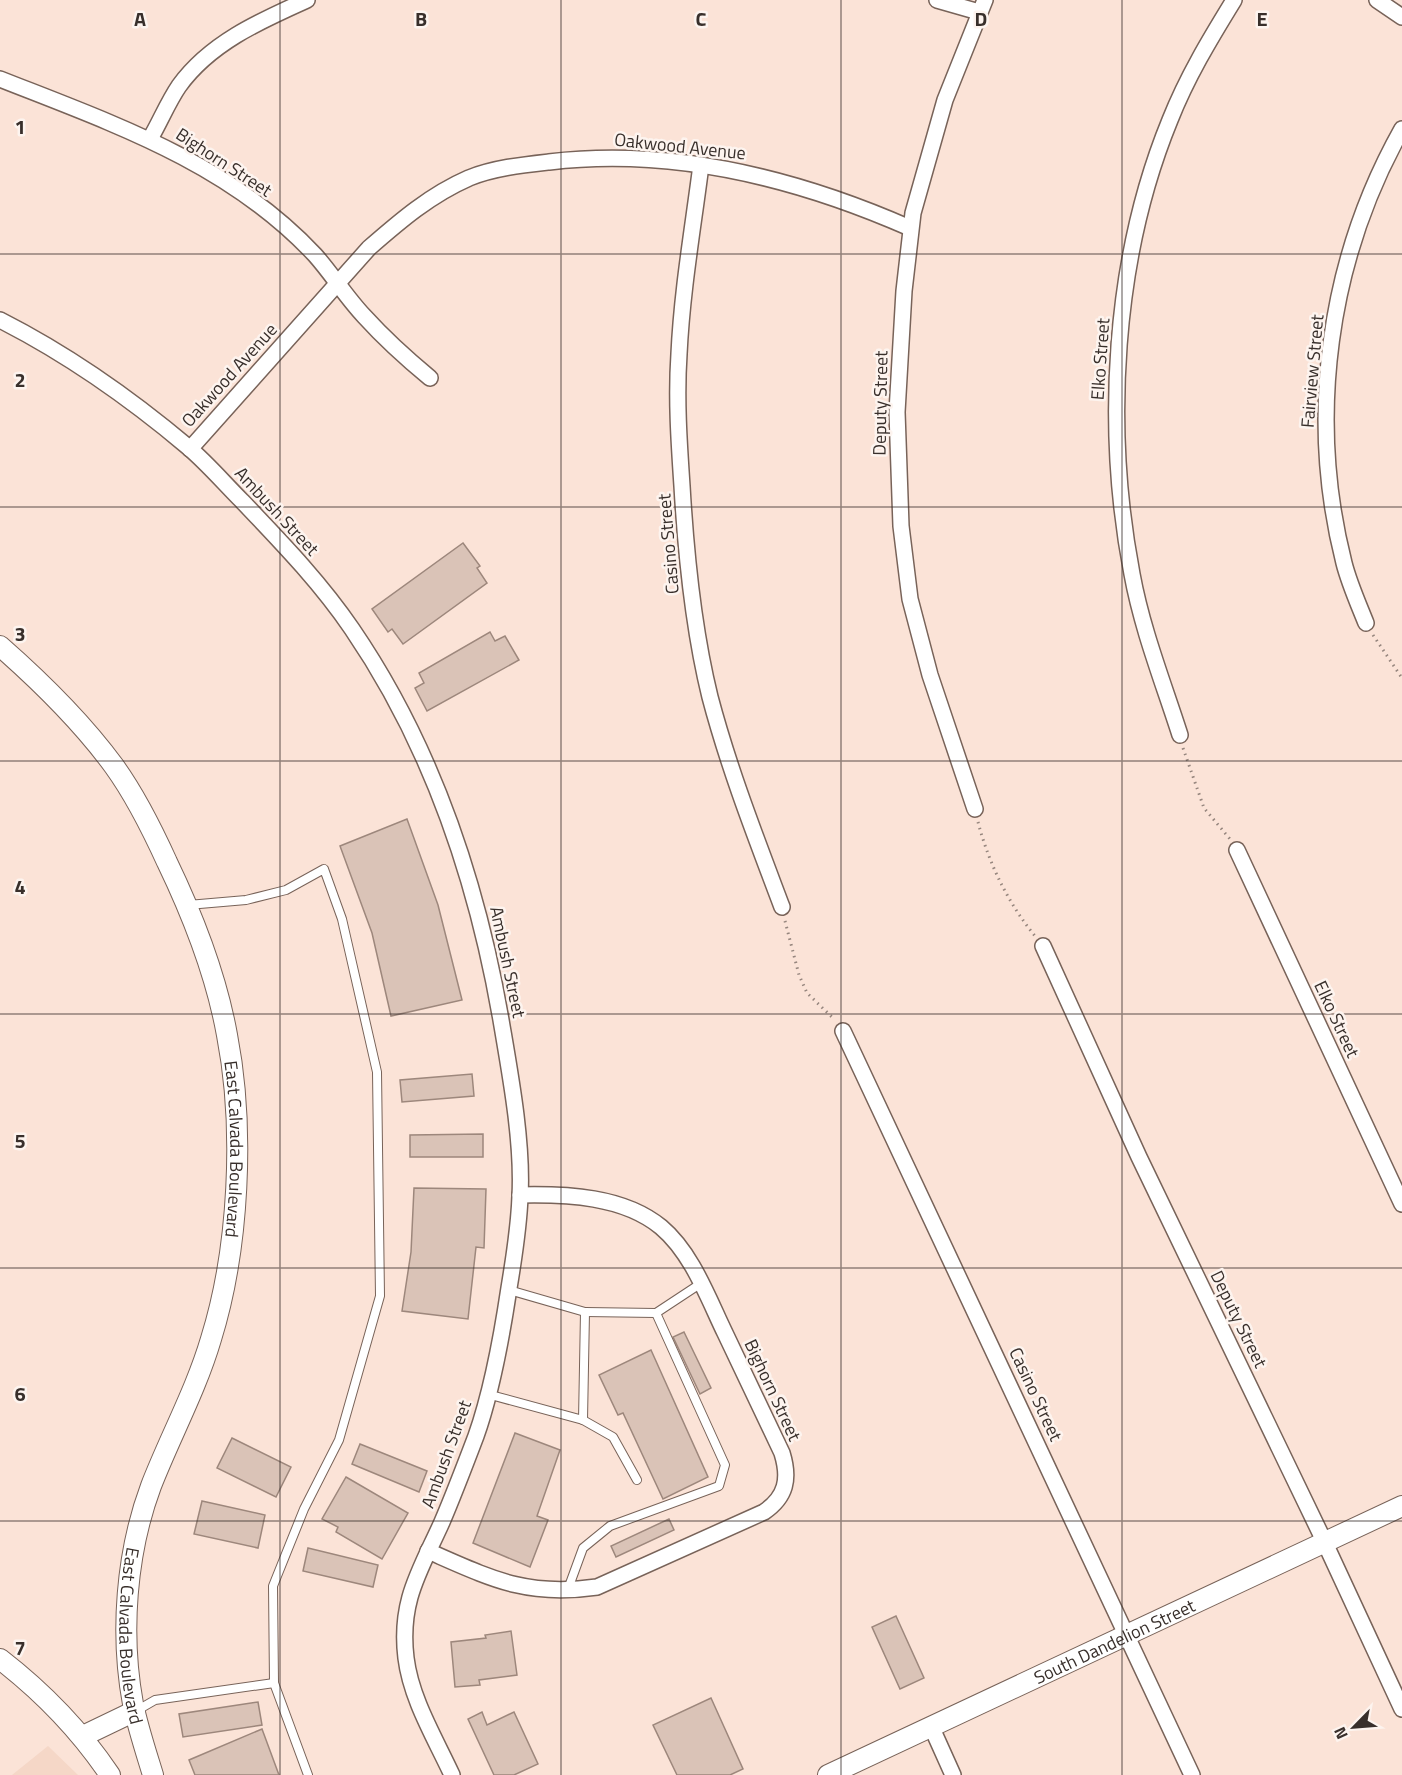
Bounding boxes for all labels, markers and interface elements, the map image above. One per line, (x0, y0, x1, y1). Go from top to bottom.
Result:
text: A (134, 3, 146, 34)
text: B (415, 3, 427, 34)
text: C (696, 3, 707, 34)
text: D (975, 3, 987, 34)
text: E (1256, 3, 1268, 34)
text: 1 (14, 111, 26, 142)
street label: Bighorn Street (171, 121, 278, 204)
street label: Oakwood Avenue (613, 126, 747, 166)
street label: Fairview Street (1294, 312, 1330, 429)
street label: Elko Street (1084, 316, 1116, 401)
street label: Oakwood Avenue (175, 317, 283, 433)
street label: Deputy Street (866, 350, 894, 456)
text: 2 (14, 364, 26, 395)
street label: Ambush Street (229, 460, 326, 562)
street label: Casino Street (650, 492, 686, 595)
text: 3 (14, 618, 26, 649)
text: 4 (14, 871, 26, 902)
street label: Ambush Street (483, 904, 533, 1021)
street label: Elko Street (1307, 976, 1367, 1063)
street label: East Calvada Boulevard (218, 1059, 251, 1239)
text: 5 (14, 1125, 26, 1156)
street label: Deputy Street (1204, 1266, 1274, 1373)
street label: Bighorn Street (738, 1335, 809, 1446)
street label: Casino Street (1002, 1343, 1070, 1446)
text: 6 (14, 1378, 26, 1409)
street label: Ambush Street (414, 1396, 478, 1512)
street label: East Calvada Boulevard (113, 1545, 151, 1727)
street label: South Dandelion Street (1029, 1591, 1200, 1690)
text: 7 (14, 1632, 26, 1663)
north arrow (1324, 1697, 1384, 1757)
text: N (1327, 1723, 1354, 1743)

